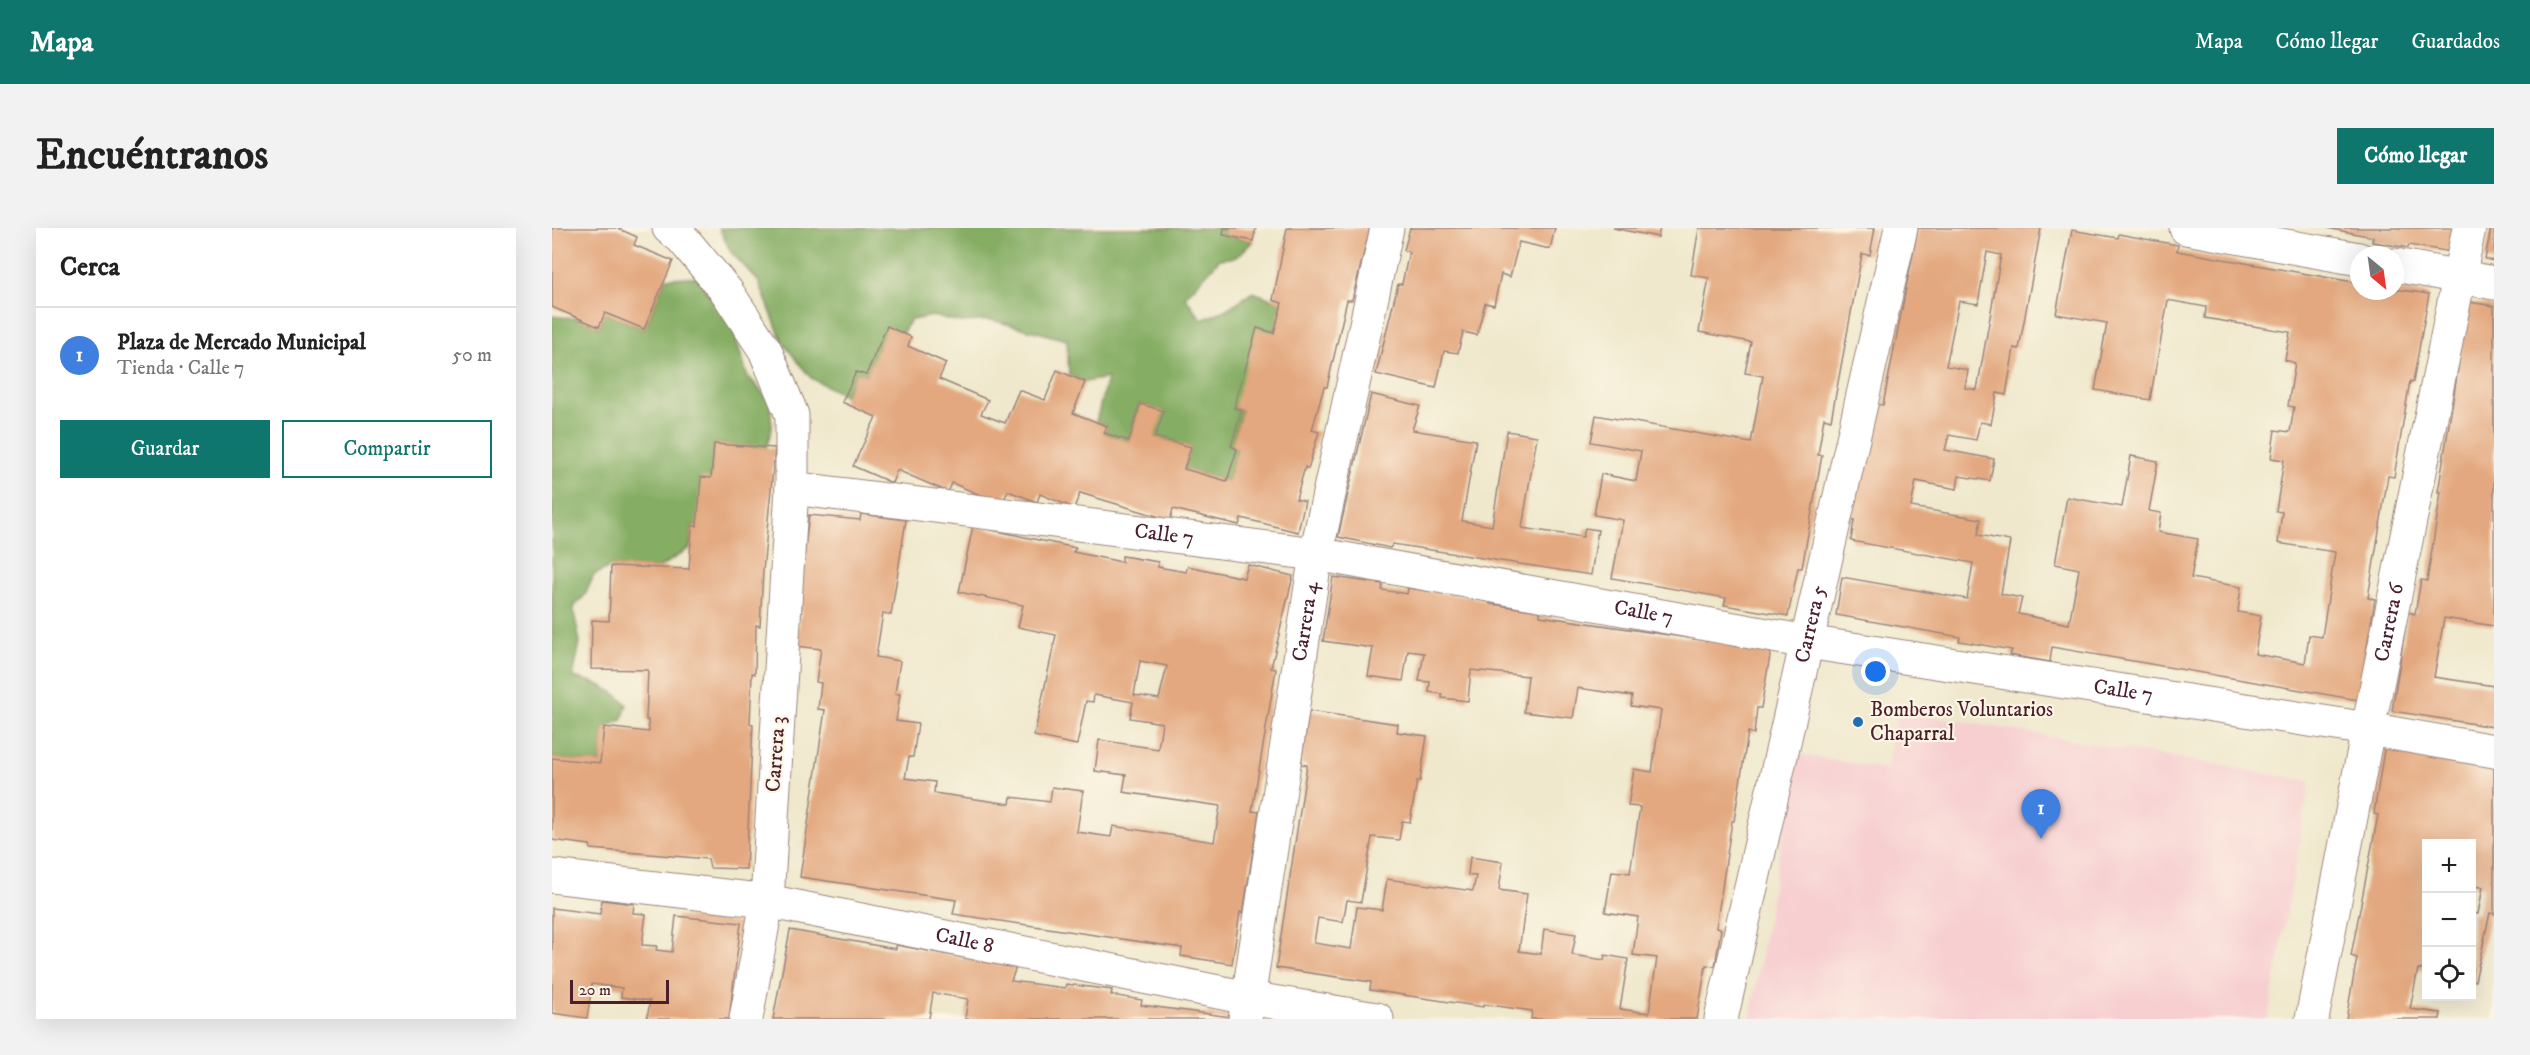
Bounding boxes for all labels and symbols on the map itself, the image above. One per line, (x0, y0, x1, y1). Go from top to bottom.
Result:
north arrow (2350, 246, 2404, 300)
street label: Calle 7 (1133, 518, 1195, 551)
street label: Carrera 4 (1287, 579, 1325, 663)
street label: Carrera 6 (2369, 580, 2410, 664)
street label: Carrera 5 (1789, 583, 1832, 665)
street label: Calle 7 (1612, 595, 1675, 631)
your location (1861, 657, 1890, 686)
street label: Calle 7 (2092, 674, 2155, 708)
place label: Bomberos Voluntarios Chaparral (1870, 697, 2053, 747)
street label: Carrera 3 (760, 715, 792, 793)
marker: Bomberos Voluntarios Chaparral (1851, 715, 1865, 729)
pin: 1 (2022, 790, 2060, 839)
street label: Calle 8 (933, 922, 996, 959)
scale bar (570, 977, 669, 1004)

